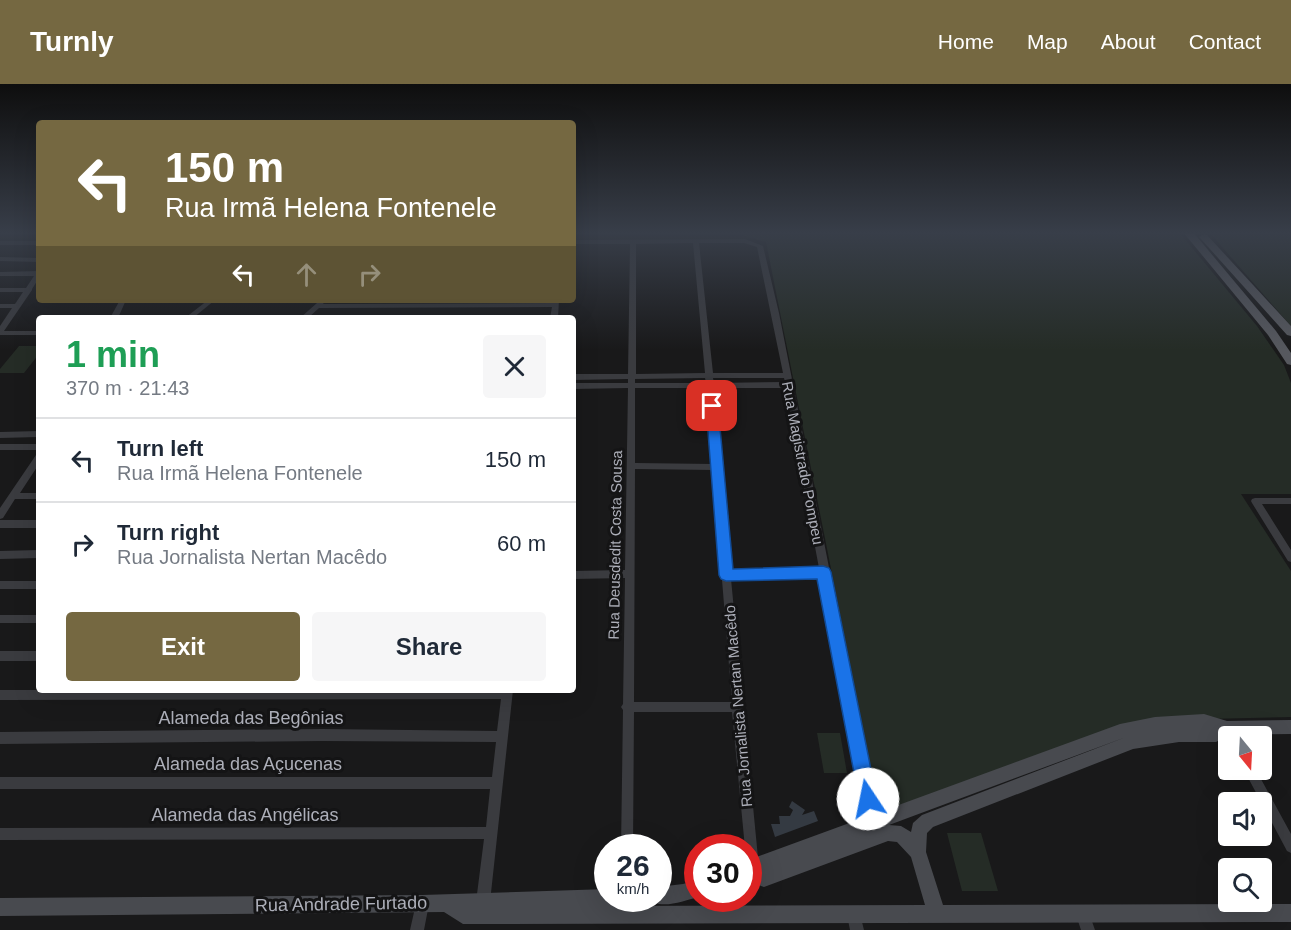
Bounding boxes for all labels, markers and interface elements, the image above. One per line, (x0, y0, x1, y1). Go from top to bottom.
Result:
text: Turnly (30, 26, 113, 57)
text: Home (938, 30, 994, 53)
text: Map (1027, 30, 1068, 53)
text: About (1101, 30, 1156, 53)
text: Contact (1189, 30, 1261, 53)
icon: left (66, 144, 144, 222)
text: 150 m (165, 144, 284, 191)
text: Rua Irmã Helena Fontenele (165, 193, 497, 223)
icon: left (227, 258, 260, 291)
icon: ahead (290, 258, 323, 291)
icon: right (353, 258, 386, 291)
text: 1 min (66, 334, 160, 375)
button: close (483, 335, 546, 398)
text: 370 m · 21:43 (66, 377, 189, 399)
pin (686, 380, 737, 431)
street label: Rua Magistrado Pompeu (779, 380, 827, 546)
icon: arrive (695, 389, 728, 422)
text: Turn left (117, 436, 203, 461)
icon: left (66, 444, 99, 477)
text: 150 m (485, 447, 546, 472)
street label: Rua Deusdedit Costa Sousa (605, 450, 625, 640)
text: Rua Irmã Helena Fontenele (117, 462, 363, 484)
text: Turn right (117, 520, 219, 545)
icon: right (66, 528, 99, 561)
text: 60 m (497, 531, 546, 556)
text: Rua Jornalista Nertan Macêdo (117, 546, 387, 568)
street label: Rua Jornalista Nertan Macêdo (721, 604, 755, 808)
button: Exit (66, 612, 300, 681)
button: Share (312, 612, 546, 681)
street label: Alameda das Begônias (158, 708, 344, 728)
north arrow (1218, 726, 1272, 780)
map controls (1218, 726, 1272, 912)
street label: Alameda das Açucenas (154, 754, 342, 774)
position arrow (836, 767, 900, 831)
button: sound (1218, 792, 1272, 846)
street label: Alameda das Angélicas (151, 805, 339, 825)
speed limit sign: 30 (684, 834, 762, 912)
text: 26 (616, 849, 650, 882)
button: search (1218, 858, 1272, 912)
text: km/h (617, 880, 649, 897)
street label: Rua Andrade Furtado (255, 892, 427, 916)

